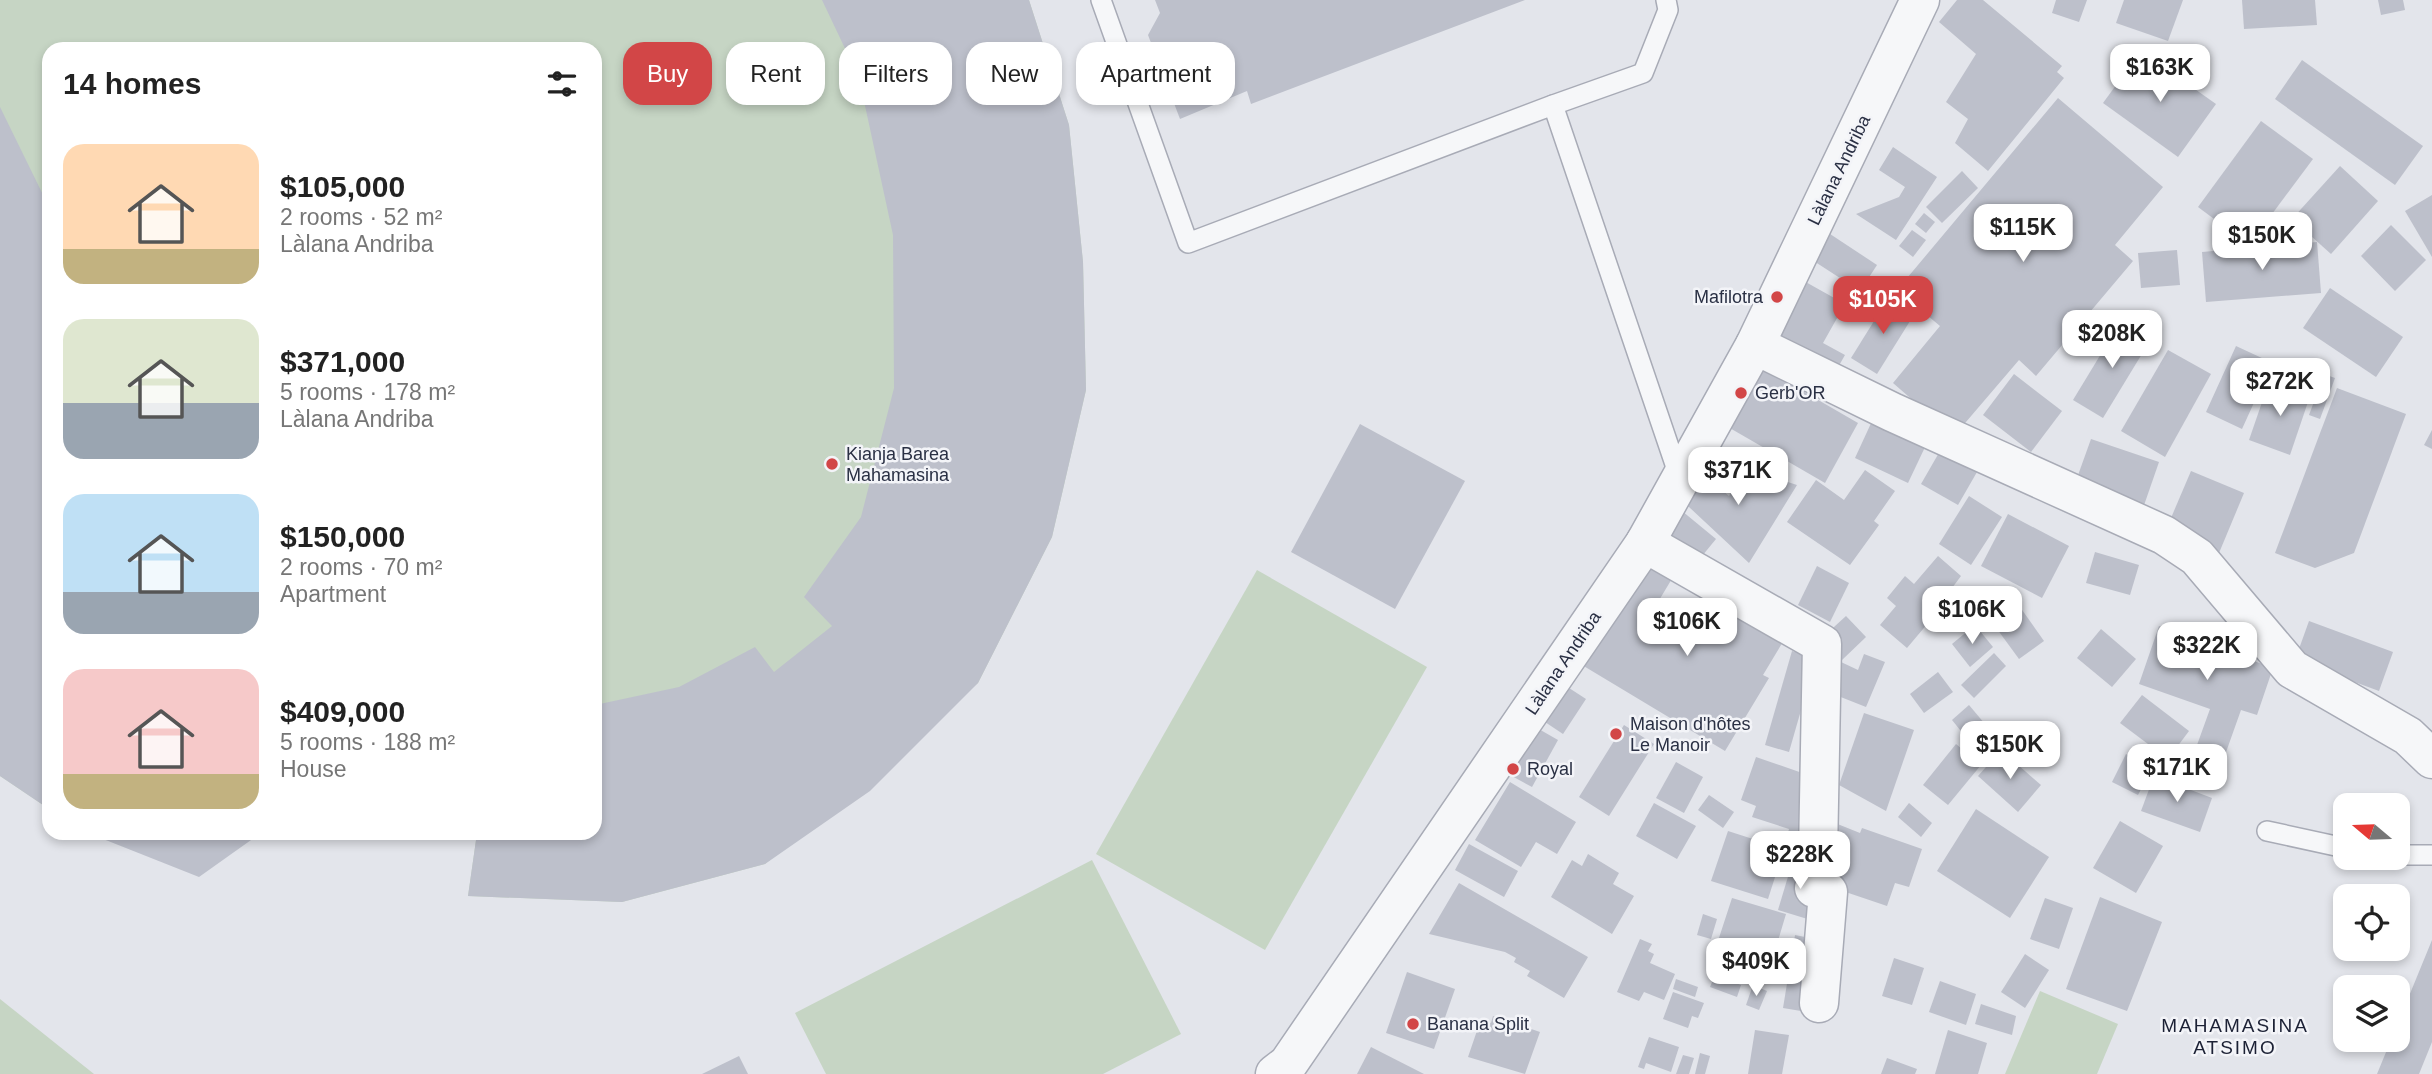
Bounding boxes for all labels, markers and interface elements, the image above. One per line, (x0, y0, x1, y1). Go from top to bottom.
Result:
chip: Buy (623, 42, 712, 105)
chip: Rent (726, 42, 825, 105)
chip: Filters (839, 42, 952, 105)
chip: New (966, 42, 1062, 105)
chip: Apartment (1076, 42, 1235, 105)
pin: $163K (2111, 44, 2209, 104)
text: $163K (2126, 54, 2194, 80)
icon: filters (543, 65, 581, 103)
text: 14 homes (63, 67, 201, 100)
street label: Làlana Andriba (1804, 111, 1875, 228)
text: $105,000 (280, 170, 405, 203)
icon: home (119, 172, 203, 256)
text: 2 rooms · 52 m² (280, 204, 442, 230)
pin: $115K (1974, 204, 2072, 264)
pin: $150K (2213, 212, 2311, 272)
text: $115K (1990, 214, 2056, 240)
text: $150K (2228, 222, 2296, 248)
text: Làlana Andriba (280, 231, 433, 257)
pin: $105K (1834, 276, 1932, 336)
text: $105K (1849, 286, 1917, 312)
place label: Mafilotra (1694, 287, 1764, 307)
marker: Mafilotra (1769, 289, 1785, 305)
pin: $208K (2063, 310, 2161, 370)
text: $208K (2078, 320, 2146, 346)
text: $371,000 (280, 345, 405, 378)
icon: home (119, 347, 203, 431)
pin: $272K (2231, 358, 2329, 418)
text: $272K (2246, 368, 2314, 394)
text: 5 rooms · 178 m² (280, 379, 455, 405)
place label: Gerb'OR (1755, 383, 1825, 403)
marker: Gerb'OR (1733, 385, 1749, 401)
text: Làlana Andriba (280, 406, 433, 432)
place label: Kianja Barea Mahamasina (846, 444, 950, 485)
pin: $371K (1689, 448, 1787, 507)
marker: Kianja Barea Mahamasina (824, 456, 840, 472)
text: $371K (1704, 457, 1772, 483)
text: $150,000 (280, 520, 405, 553)
icon: home (119, 522, 203, 606)
text: 2 rooms · 70 m² (280, 554, 442, 580)
text: Apartment (280, 581, 386, 607)
pin: $106K (1923, 586, 2021, 646)
text: $106K (1938, 596, 2006, 622)
pin: $106K (1638, 598, 1736, 658)
street label: Làlana Andriba (1521, 607, 1605, 718)
text: $106K (1653, 608, 1721, 634)
pin: $322K (2158, 622, 2256, 682)
text: $322K (2173, 632, 2241, 658)
text: $409,000 (280, 695, 405, 728)
icon: home (119, 697, 203, 781)
place label: Maison d'hôtes Le Manoir (1630, 714, 1751, 755)
pin: $150K (1961, 722, 2059, 781)
marker: Maison d'hôtes Le Manoir (1608, 726, 1624, 742)
text: 5 rooms · 188 m² (280, 729, 455, 755)
text: $150K (1976, 731, 2044, 757)
pin: $171K (2128, 744, 2226, 804)
text: $171K (2143, 754, 2211, 780)
text: House (280, 756, 346, 782)
place label: Royal (1527, 759, 1573, 779)
marker: Royal (1505, 761, 1521, 777)
north arrow (2333, 793, 2410, 870)
map controls (2333, 793, 2410, 1052)
pin: $228K (1751, 832, 1849, 891)
text: $228K (1766, 841, 1834, 867)
button: locate (2333, 884, 2410, 961)
pin: $409K (1707, 939, 1805, 998)
text: $409K (1722, 948, 1790, 974)
button: layers (2333, 975, 2410, 1052)
place label: Banana Split (1427, 1014, 1529, 1034)
district label: MAHAMASINA ATSIMO (2161, 1015, 2309, 1058)
marker: Banana Split (1405, 1016, 1421, 1032)

